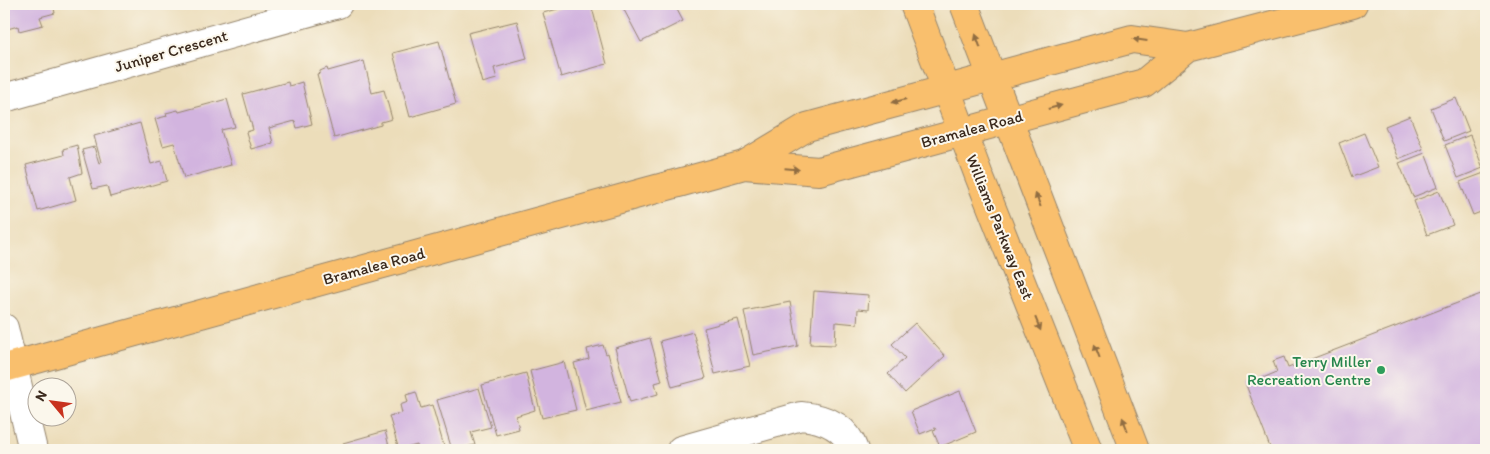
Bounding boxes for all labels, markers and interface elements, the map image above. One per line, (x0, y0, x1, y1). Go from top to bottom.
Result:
street label: Juniper Crescent (112, 26, 230, 76)
one-way arrow (974, 33, 982, 48)
one-way arrow (1132, 36, 1148, 44)
one-way arrow (892, 97, 907, 105)
one-way arrow (1047, 103, 1062, 111)
street label: Bramalea Road (919, 106, 1025, 152)
street label: Williams Parkway East (962, 152, 1038, 302)
one-way arrow (785, 165, 801, 173)
one-way arrow (1034, 192, 1042, 207)
street label: Bramalea Road (321, 243, 427, 289)
one-way arrow (1035, 317, 1043, 331)
one-way arrow (1093, 344, 1100, 359)
place label: Terry Miller Recreation Centre (1247, 352, 1372, 389)
marker: Terry Miller Recreation Centre (1375, 364, 1387, 376)
north arrow (28, 376, 78, 426)
text: N (31, 388, 51, 404)
one-way arrow (1120, 416, 1128, 431)

